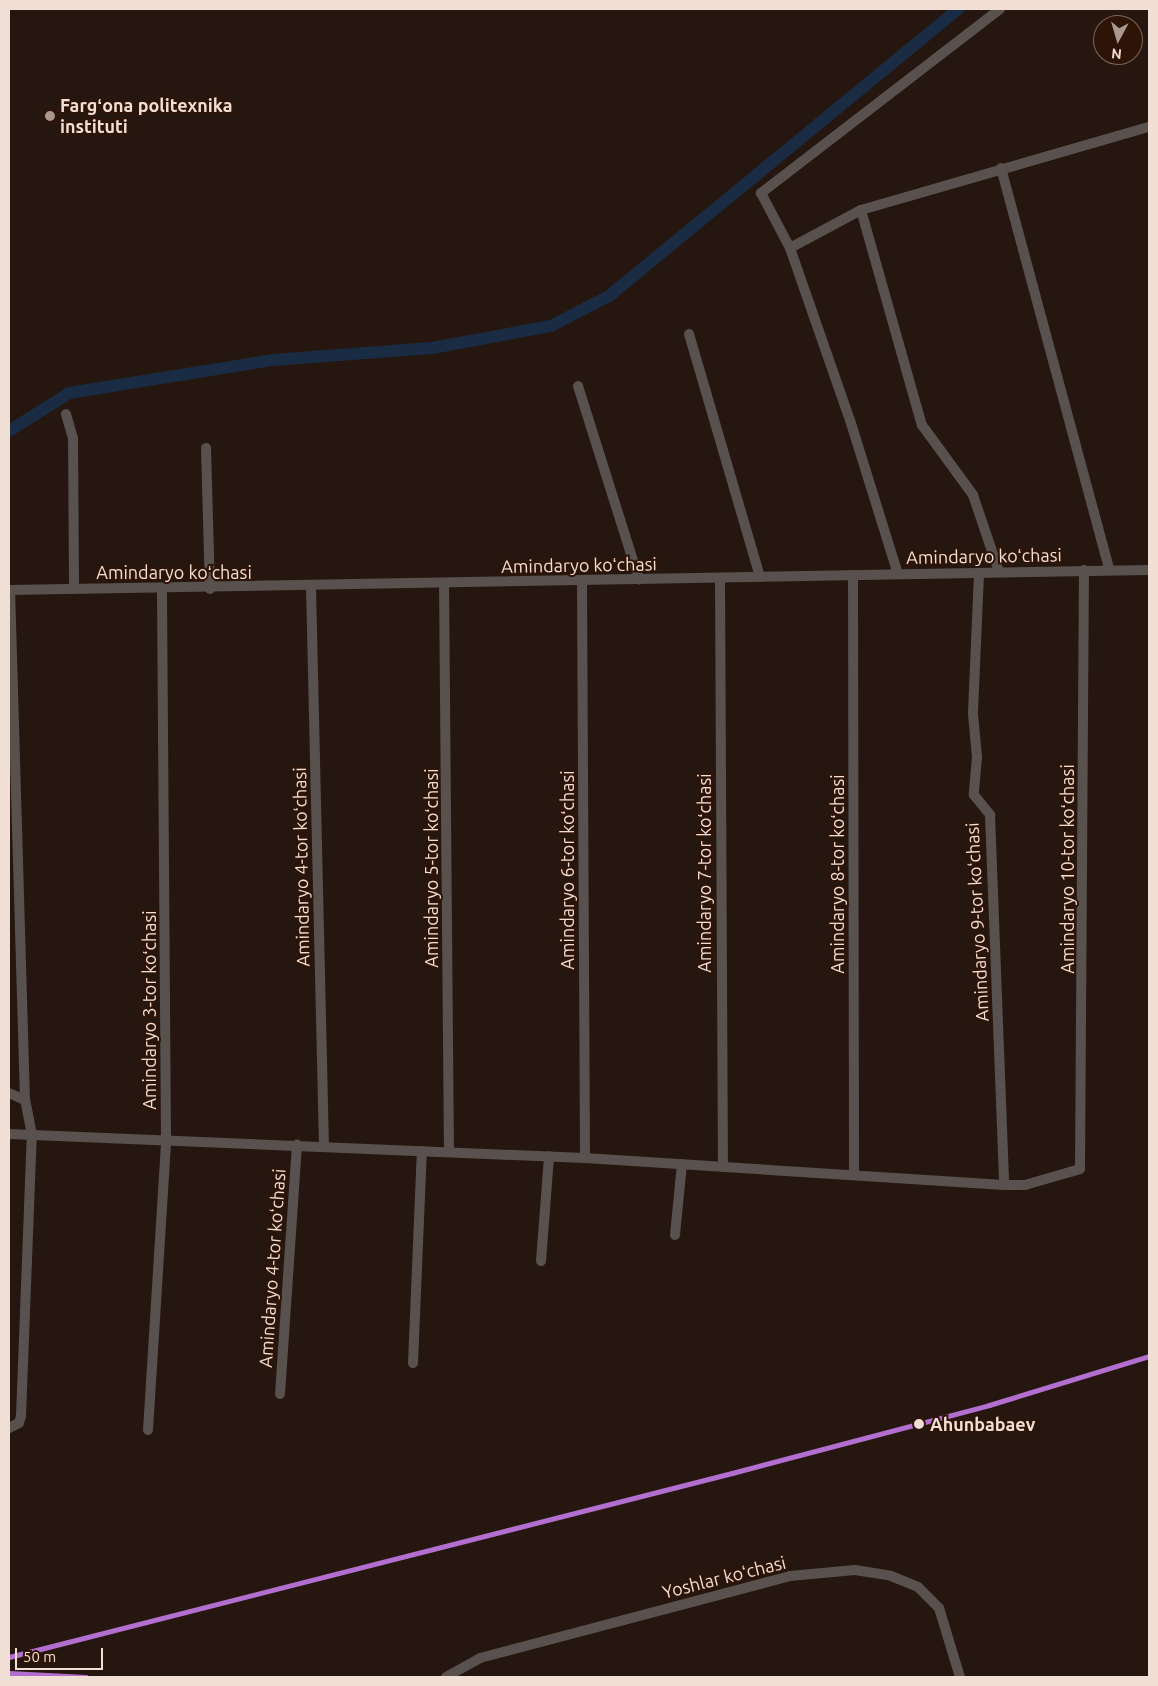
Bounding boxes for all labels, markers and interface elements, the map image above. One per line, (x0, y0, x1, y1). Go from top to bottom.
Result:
north arrow (1093, 15, 1143, 65)
text: N (1111, 45, 1123, 62)
place label: Fargʻona politexnika instituti (60, 95, 233, 138)
marker: Fargʻona politexnika instituti (44, 110, 56, 122)
street label: Amindaryo koʻchasi (906, 544, 1062, 568)
street label: Amindaryo koʻchasi (501, 553, 657, 577)
street label: Amindaryo koʻchasi (96, 561, 252, 583)
street label: Amindaryo 10-tor koʻchasi (1056, 764, 1078, 974)
street label: Amindaryo 4-tor koʻchasi (288, 767, 314, 967)
street label: Amindaryo 5-tor koʻchasi (420, 768, 442, 968)
street label: Amindaryo 6-tor koʻchasi (556, 770, 578, 970)
street label: Amindaryo 7-tor koʻchasi (693, 773, 715, 973)
street label: Amindaryo 8-tor koʻchasi (826, 774, 848, 974)
street label: Amindaryo 9-tor koʻchasi (961, 822, 993, 1022)
street label: Amindaryo 3-tor koʻchasi (138, 910, 160, 1110)
street label: Amindaryo 4-tor koʻchasi (254, 1168, 290, 1368)
place label: Ahunbabaev (930, 1413, 1035, 1435)
marker: Ahunbabaev (912, 1417, 926, 1431)
street label: Yoshlar koʻchasi (660, 1551, 788, 1603)
scale bar (18, 1638, 105, 1670)
text: 50 m (23, 1648, 56, 1665)

